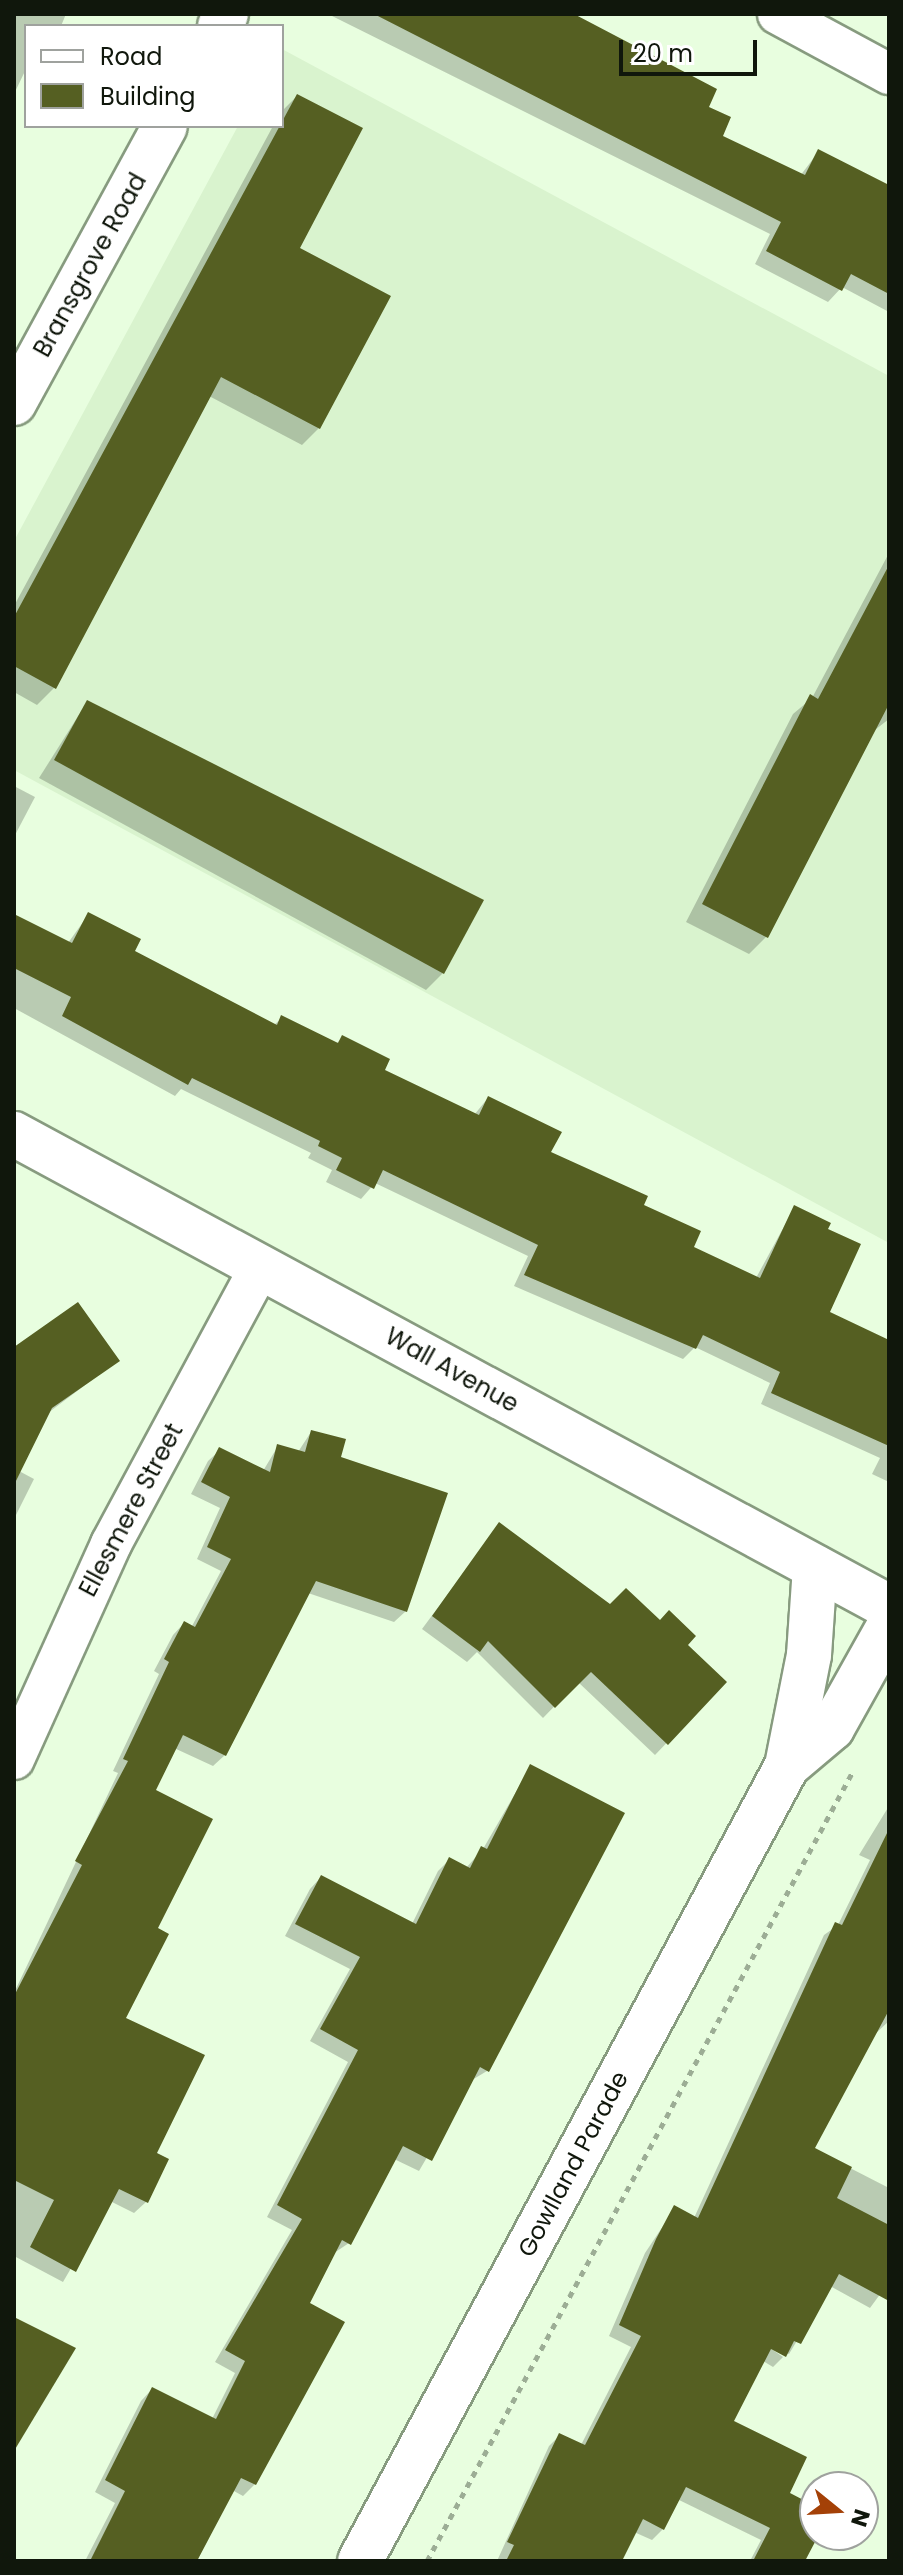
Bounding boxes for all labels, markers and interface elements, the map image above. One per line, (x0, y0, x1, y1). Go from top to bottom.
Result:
legend (24, 24, 284, 128)
scale bar (623, 24, 761, 74)
text: 20 m (633, 37, 693, 70)
text: Road (100, 40, 162, 73)
text: Building (100, 80, 196, 113)
street label: Bransgrove Road (28, 168, 152, 362)
street label: Wall Avenue (380, 1322, 524, 1418)
street label: Ellesmere Street (73, 1419, 189, 1601)
street label: Gowlland Parade (512, 2066, 634, 2262)
north arrow (799, 2471, 879, 2551)
text: N (843, 2505, 878, 2531)

